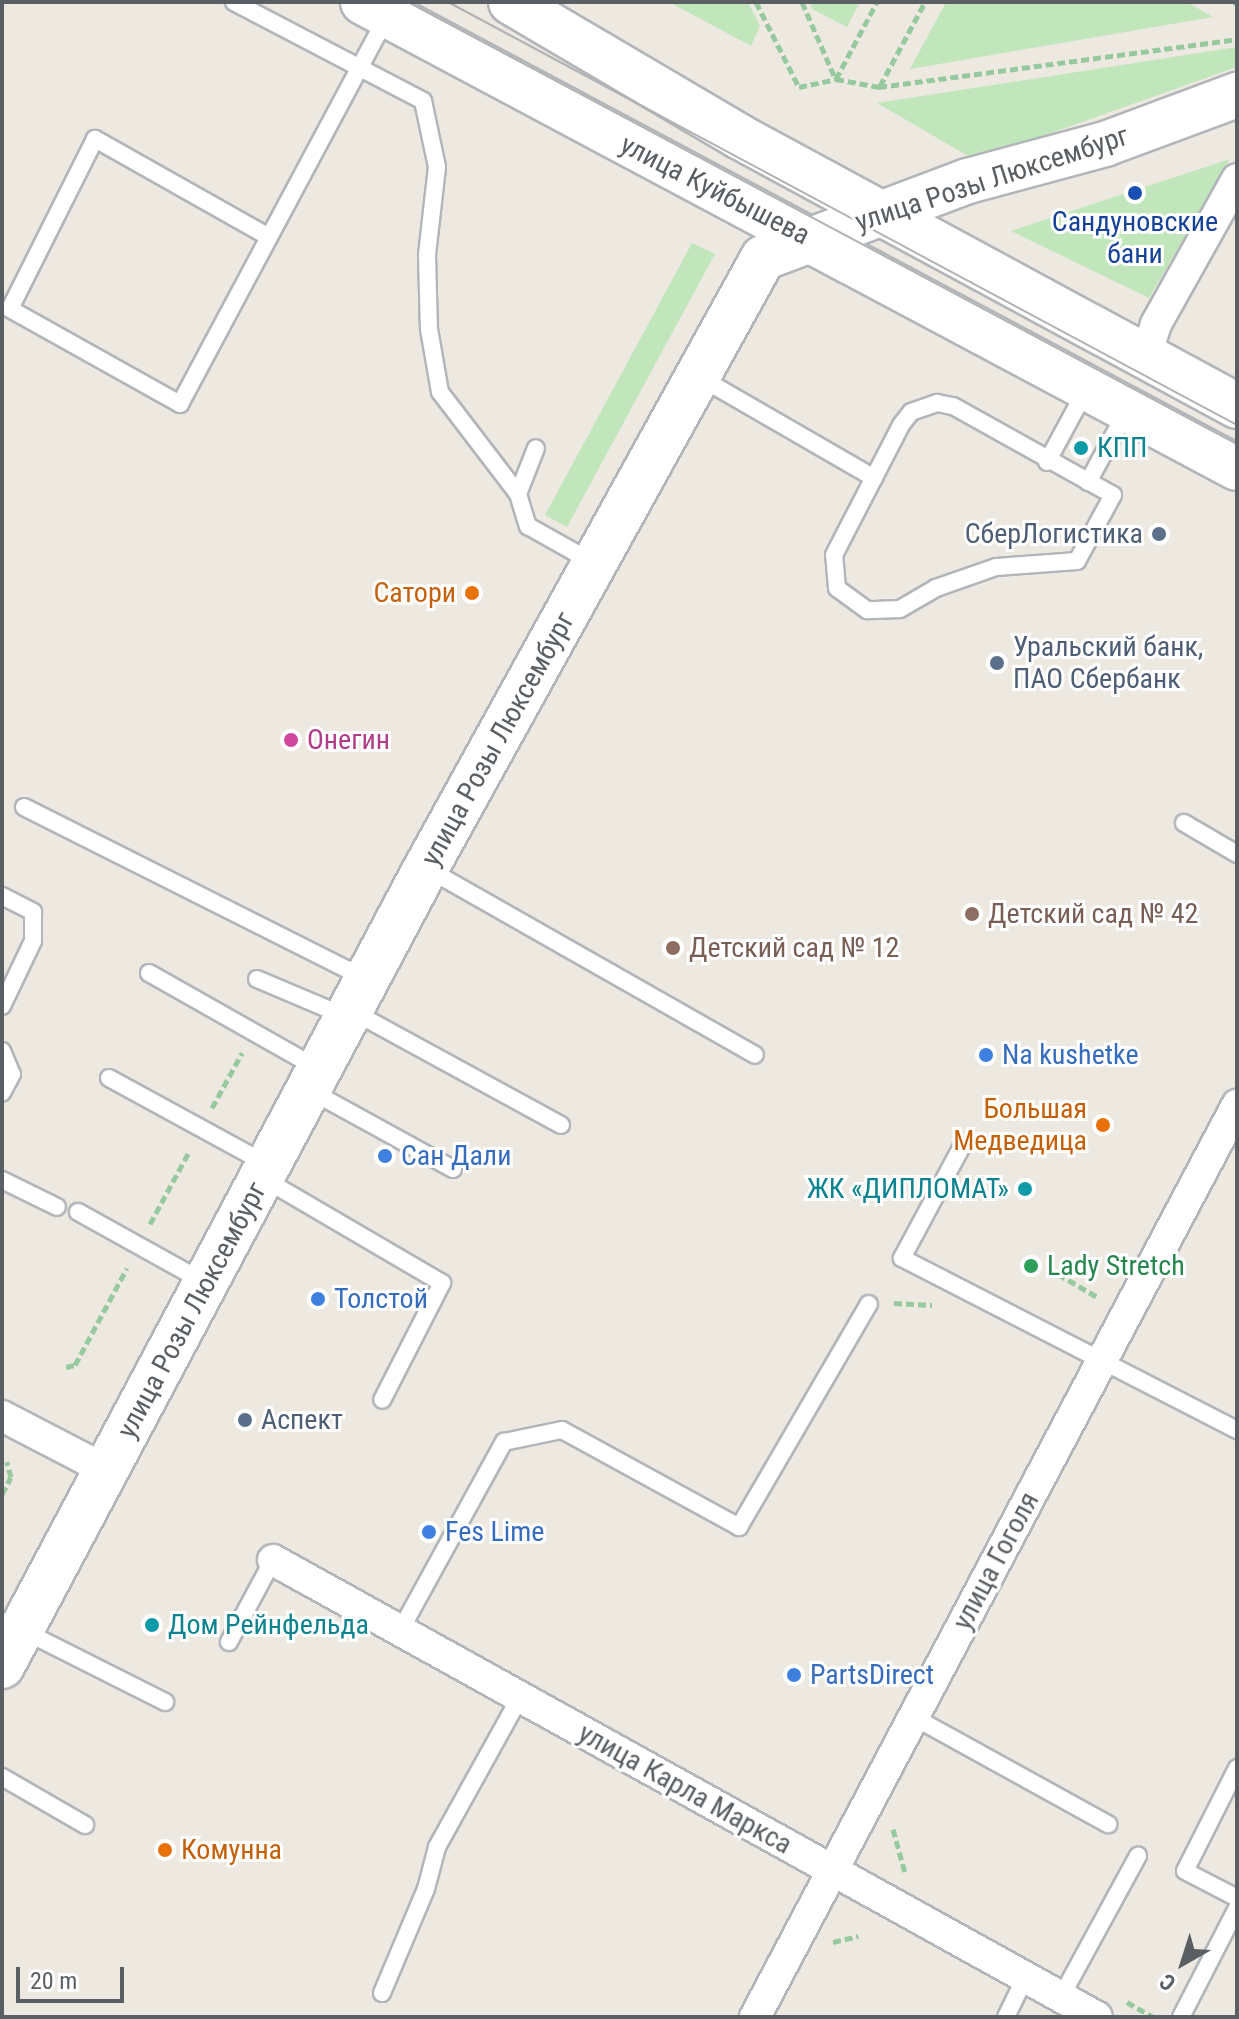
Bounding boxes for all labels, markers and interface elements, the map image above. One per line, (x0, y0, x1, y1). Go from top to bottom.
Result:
street label: улица Розы Люксембург (851, 119, 1133, 239)
street label: улица Куйбышева (615, 128, 815, 252)
marker: Сандуновские бани (1126, 184, 1144, 202)
place label: Сандуновские бани (1052, 205, 1218, 271)
place label: КПП (1097, 431, 1147, 465)
marker: КПП (1072, 439, 1090, 457)
place label: СберЛогистика (965, 517, 1143, 551)
marker: СберЛогистика (1150, 525, 1168, 543)
place label: Сатори (373, 576, 456, 610)
marker: Сатори (463, 584, 481, 602)
street label: улица Розы Люксембург (414, 606, 582, 872)
place label: Уральский банк, ПАО Сбербанк (1013, 630, 1203, 696)
marker: Уральский банк, ПАО Сбербанк (988, 654, 1006, 672)
place label: Онегин (307, 723, 390, 757)
marker: Онегин (282, 731, 300, 749)
place label: Детский сад № 42 (988, 897, 1198, 931)
marker: Детский сад № 42 (963, 905, 981, 923)
place label: Детский сад № 12 (689, 931, 899, 965)
marker: Детский сад № 12 (664, 939, 682, 957)
place label: Na kushetke (1002, 1038, 1139, 1072)
marker: Na kushetke (977, 1046, 995, 1064)
place label: Большая Медведица (953, 1092, 1087, 1158)
marker: Большая Медведица (1094, 1116, 1112, 1134)
place label: Сан Дали (401, 1139, 511, 1173)
marker: Сан Дали (376, 1147, 394, 1165)
place label: ЖК «ДИПЛОМАТ» (807, 1172, 1009, 1206)
street label: улица Розы Люксембург (110, 1176, 274, 1444)
marker: ЖК «ДИПЛОМАТ» (1016, 1180, 1034, 1198)
place label: Lady Stretch (1047, 1249, 1185, 1283)
marker: Lady Stretch (1022, 1257, 1040, 1275)
place label: Толстой (334, 1282, 428, 1316)
marker: Толстой (309, 1290, 327, 1308)
place label: Аспект (261, 1403, 343, 1437)
marker: Аспект (236, 1411, 254, 1429)
street label: улица Гоголя (946, 1486, 1046, 1636)
place label: Fes Lime (445, 1515, 544, 1549)
marker: Fes Lime (420, 1523, 438, 1541)
place label: Дом Рейнфельда (168, 1608, 369, 1642)
marker: Дом Рейнфельда (143, 1616, 161, 1634)
place label: PartsDirect (810, 1658, 934, 1692)
marker: PartsDirect (785, 1666, 803, 1684)
street label: улица Карла Маркса (572, 1716, 798, 1862)
place label: Комунна (181, 1833, 282, 1867)
marker: Комунна (156, 1841, 174, 1859)
north arrow (1143, 1923, 1223, 2003)
scale bar (20, 1951, 128, 2001)
text: 20 m (30, 1967, 77, 1995)
text: С (1155, 1968, 1180, 1996)

